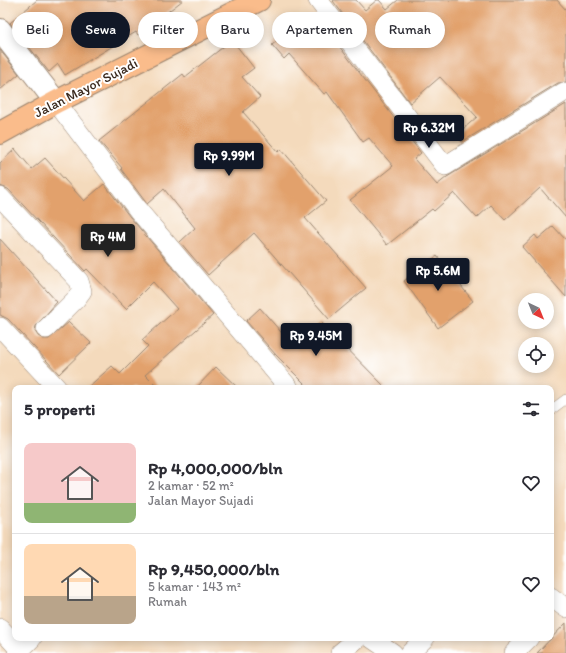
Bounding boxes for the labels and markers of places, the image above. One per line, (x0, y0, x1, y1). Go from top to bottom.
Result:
pin: Rp 6.32M (388, 115, 470, 149)
pin: Rp 9.99M (188, 143, 270, 177)
pin: Rp 4M (80, 224, 136, 258)
pin: Rp 5.6M (401, 258, 475, 292)
pin: Rp 9.45M (275, 323, 357, 357)

